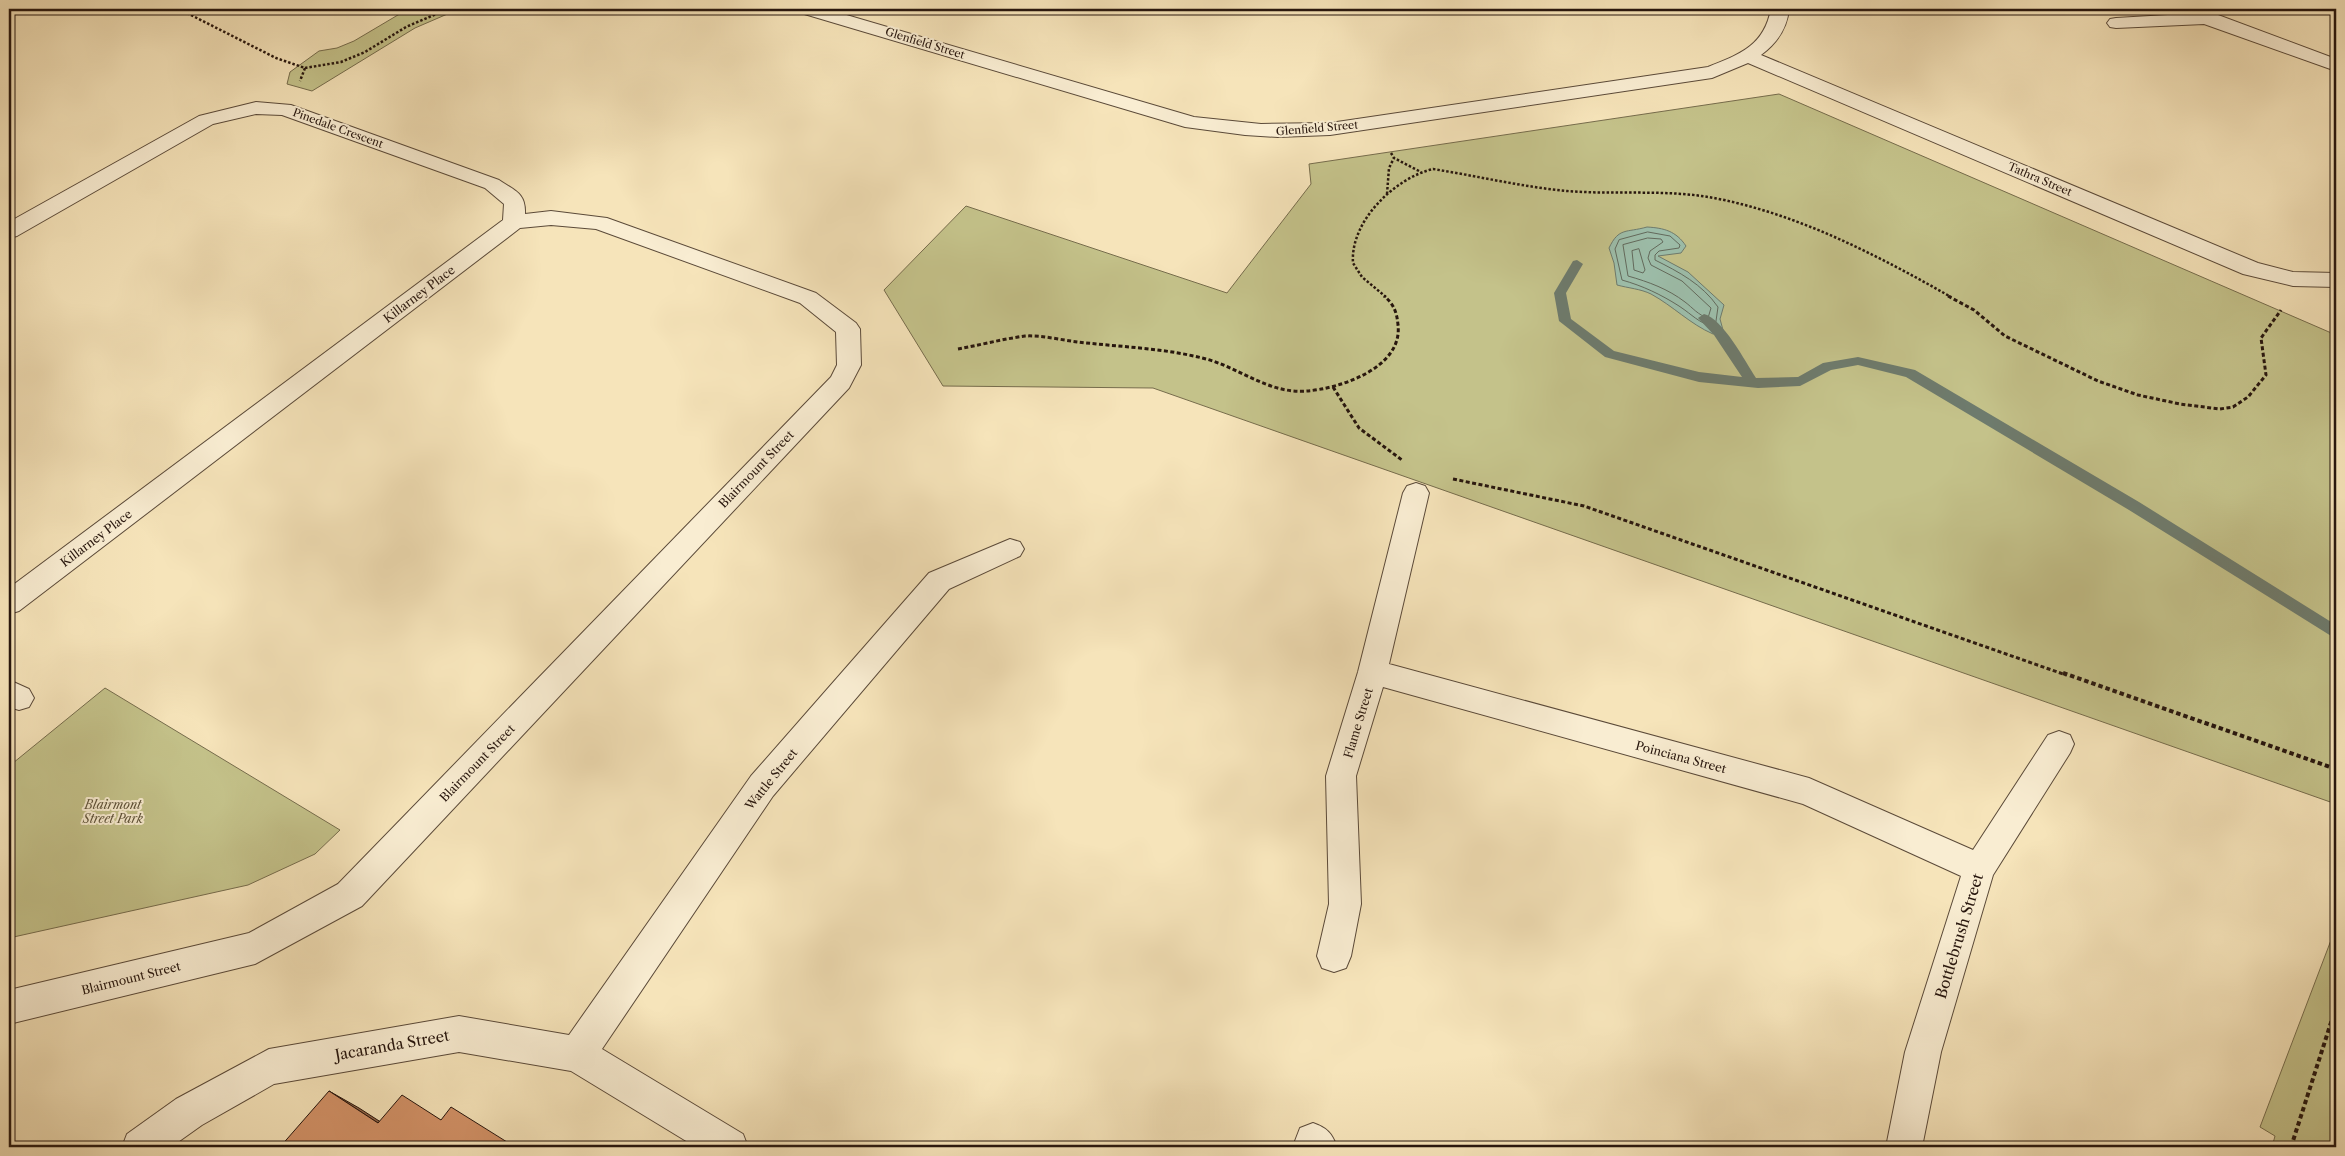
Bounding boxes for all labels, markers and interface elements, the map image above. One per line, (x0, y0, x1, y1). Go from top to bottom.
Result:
street label: Glenfield Street (884, 24, 967, 62)
street label: Pinedale Crescent (291, 105, 385, 151)
street label: Glenfield Street (1275, 117, 1359, 139)
street label: Tathra Street (2006, 159, 2074, 199)
street label: Killarney Place (380, 262, 458, 326)
street label: Blairmount Street (715, 427, 797, 511)
street label: Killarney Place (57, 506, 135, 570)
street label: Flame Street (1340, 685, 1376, 760)
street label: Blairmount Street (436, 721, 518, 805)
street label: Poinciana Street (1634, 738, 1729, 777)
street label: Wattle Street (741, 745, 801, 813)
park label: Blairmont Street Park (82, 797, 144, 826)
street label: Bottlebrush Street (1931, 870, 1987, 1001)
street label: Blairmount Street (80, 958, 183, 998)
street label: Jacaranda Street (331, 1025, 451, 1065)

